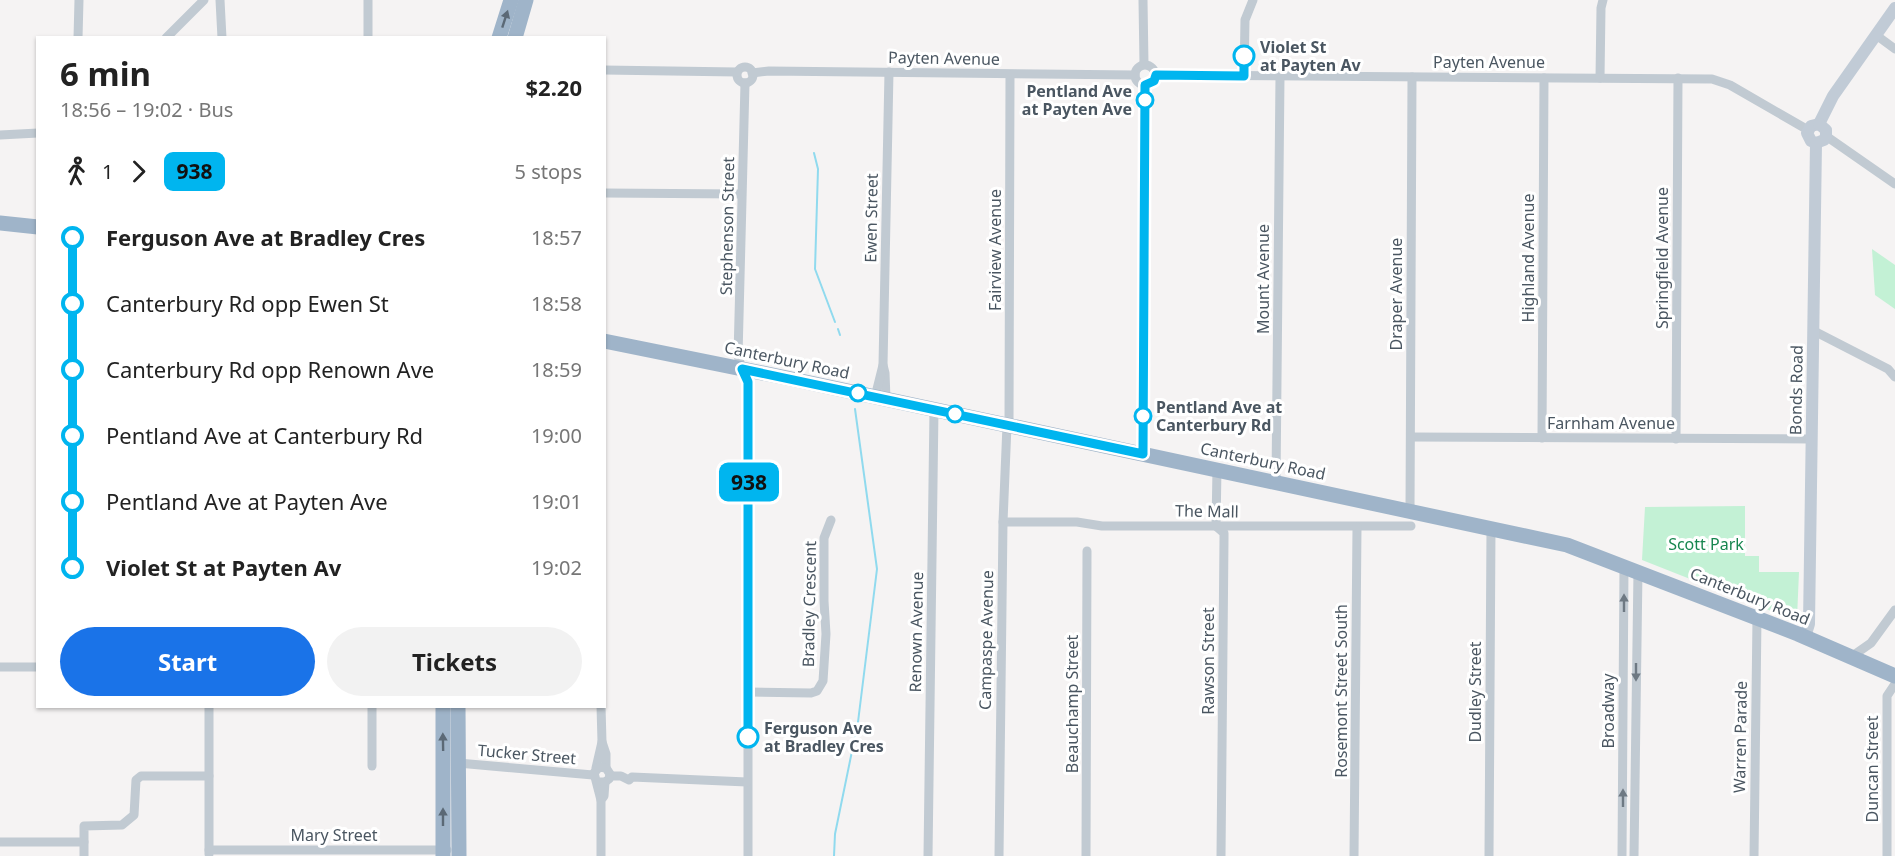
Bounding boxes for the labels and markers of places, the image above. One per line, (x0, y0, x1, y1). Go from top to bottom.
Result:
place label: Violet St at Payten Av (1260, 36, 1361, 76)
marker: Violet St at Payten Av (1233, 45, 1255, 67)
place label: Pentland Ave at Payten Ave (1022, 80, 1132, 120)
marker: Pentland Ave at Payten Ave (1136, 91, 1154, 109)
unlabelled marker (849, 384, 867, 402)
place label: Pentland Ave at Canterbury Rd (1156, 396, 1282, 436)
unlabelled marker (946, 405, 964, 423)
marker: Pentland Ave at Canterbury Rd (1134, 407, 1152, 425)
place label: Ferguson Ave at Bradley Cres (764, 717, 884, 757)
marker: Ferguson Ave at Bradley Cres (737, 726, 759, 748)

